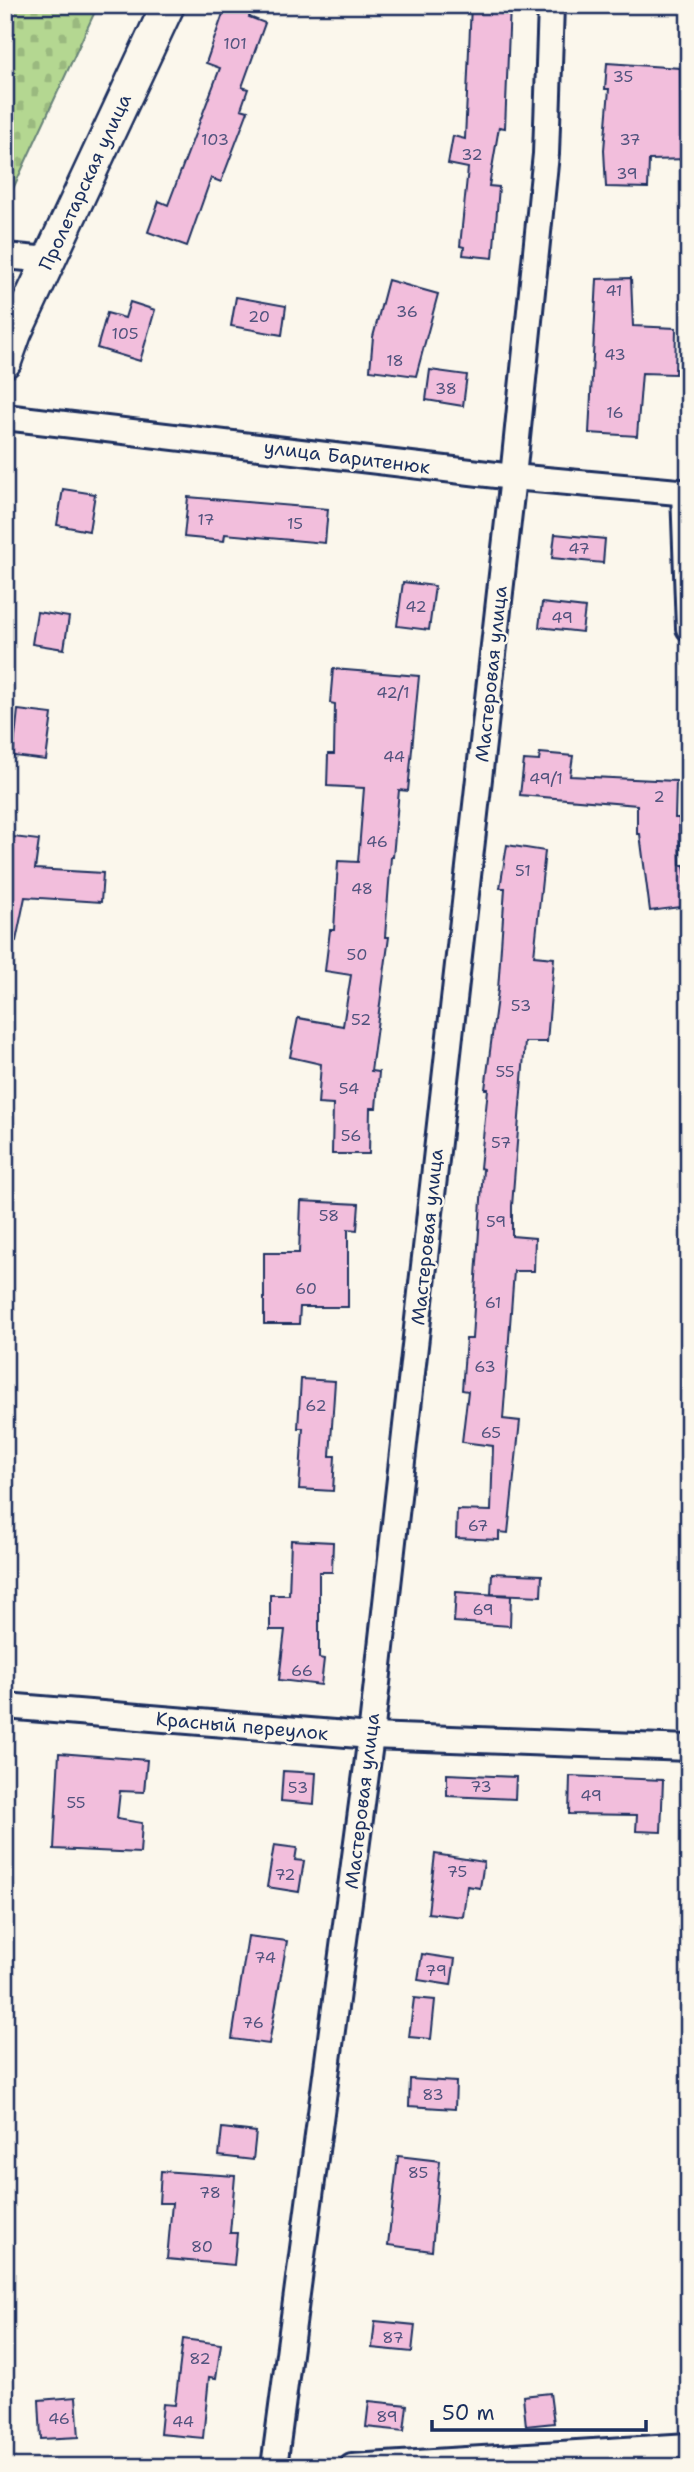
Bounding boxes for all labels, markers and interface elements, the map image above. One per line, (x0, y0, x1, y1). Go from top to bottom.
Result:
house number: 101 (223, 33, 247, 54)
house number: 35 (613, 66, 633, 87)
street label: Пролетарская улица (33, 90, 137, 274)
house number: 103 (201, 129, 229, 150)
house number: 37 (619, 129, 641, 150)
house number: 32 (461, 144, 483, 165)
house number: 39 (616, 163, 638, 184)
house number: 41 (605, 280, 623, 301)
house number: 36 (396, 301, 418, 322)
house number: 20 (248, 306, 270, 327)
house number: 105 (111, 323, 139, 344)
house number: 43 (604, 344, 626, 365)
house number: 18 (386, 350, 404, 371)
house number: 38 (435, 378, 457, 399)
house number: 16 (606, 402, 624, 423)
street label: улица Баритенюк (263, 434, 431, 480)
house number: 17 (197, 509, 215, 530)
house number: 15 (287, 513, 303, 534)
house number: 47 (568, 538, 590, 559)
street label: Мастеровая улица (469, 584, 513, 764)
house number: 42 (405, 596, 427, 617)
house number: 49 (551, 607, 573, 628)
house number: 42/1 (376, 682, 410, 703)
house number: 44 (383, 746, 405, 767)
house number: 49/1 (529, 768, 563, 789)
house number: 2 (653, 786, 665, 807)
house number: 46 (366, 831, 388, 852)
house number: 51 (515, 860, 531, 881)
house number: 48 (351, 878, 373, 899)
house number: 50 (347, 944, 367, 965)
house number: 53 (511, 995, 531, 1016)
house number: 52 (351, 1009, 371, 1030)
house number: 55 (495, 1061, 515, 1082)
house number: 54 (339, 1078, 359, 1099)
house number: 56 (341, 1125, 361, 1146)
house number: 57 (491, 1132, 511, 1153)
street label: Мастеровая улица (405, 1147, 449, 1327)
house number: 58 (319, 1205, 339, 1226)
house number: 59 (486, 1211, 506, 1232)
house number: 60 (295, 1278, 317, 1299)
house number: 61 (485, 1292, 501, 1313)
house number: 63 (474, 1356, 496, 1377)
house number: 62 (305, 1395, 327, 1416)
house number: 65 (481, 1422, 501, 1443)
house number: 67 (468, 1515, 488, 1536)
house number: 69 (472, 1599, 494, 1620)
house number: 66 (291, 1660, 313, 1681)
street label: Красный переулок (155, 1706, 329, 1746)
street label: Мастеровая улица (339, 1711, 385, 1891)
house number: 73 (470, 1776, 492, 1797)
house number: 53 (288, 1777, 308, 1798)
house number: 49 (580, 1785, 602, 1806)
house number: 55 (66, 1792, 86, 1813)
house number: 75 (447, 1861, 467, 1882)
house number: 72 (274, 1864, 296, 1885)
house number: 74 (254, 1947, 276, 1968)
house number: 79 (425, 1960, 447, 1981)
house number: 76 (242, 2012, 264, 2033)
house number: 83 (422, 2084, 444, 2105)
house number: 85 (408, 2162, 428, 2183)
house number: 78 (199, 2182, 221, 2203)
house number: 80 (191, 2236, 213, 2257)
house number: 87 (382, 2327, 404, 2348)
house number: 82 (189, 2348, 211, 2369)
scale bar (432, 2388, 645, 2432)
text: 50 m (442, 2399, 495, 2427)
house number: 89 (376, 2406, 398, 2427)
house number: 46 (48, 2408, 70, 2429)
house number: 44 (172, 2411, 194, 2432)

